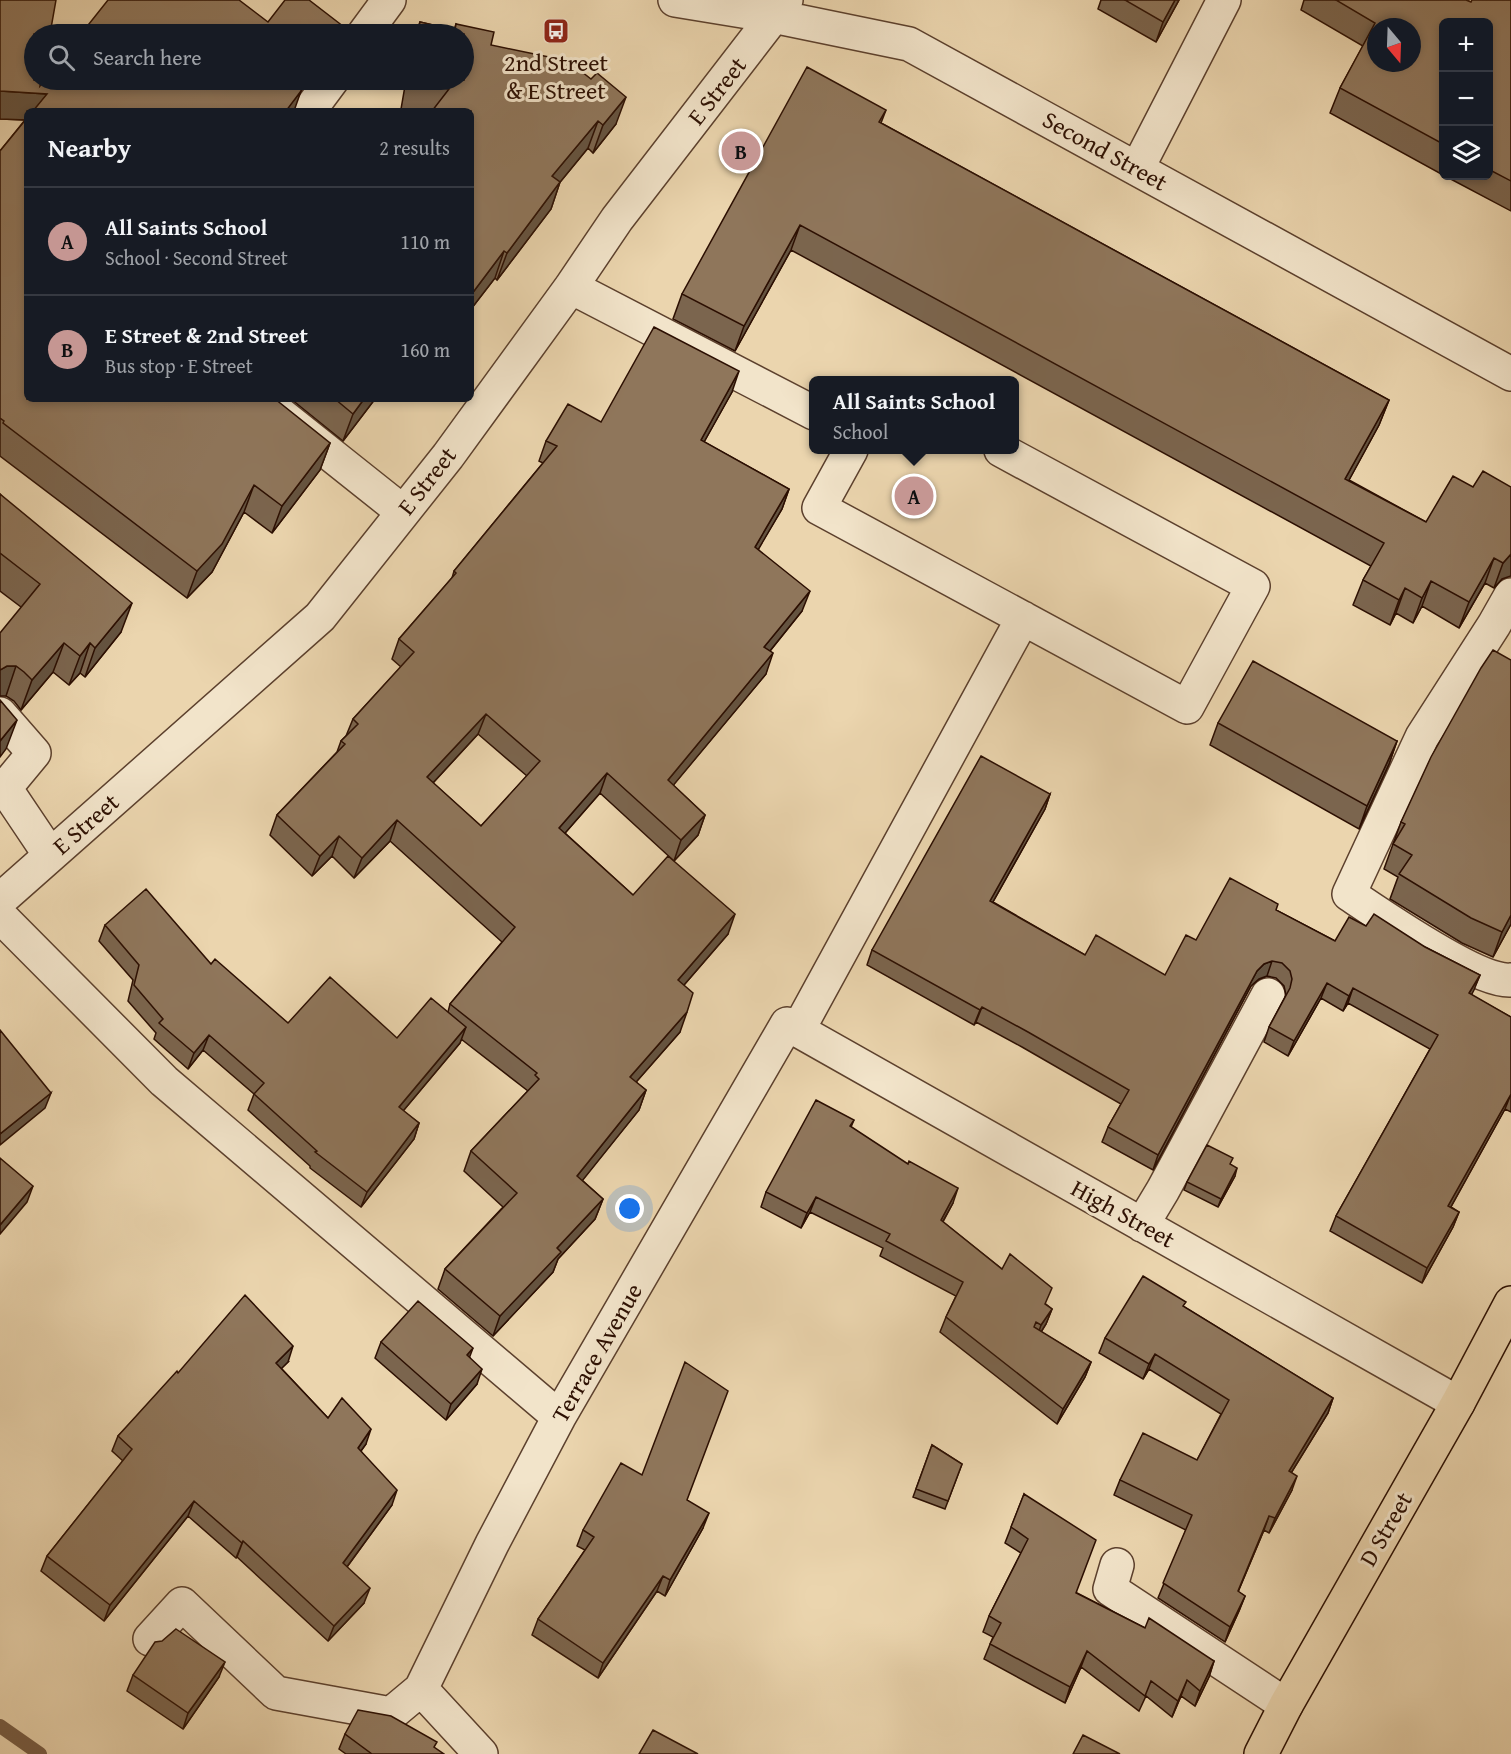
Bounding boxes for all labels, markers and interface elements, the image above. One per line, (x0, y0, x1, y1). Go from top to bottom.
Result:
bus stop icon: 2nd Street & E Street (541, 16, 571, 46)
north arrow (1367, 18, 1421, 72)
map controls (1439, 18, 1493, 180)
button: + (1439, 18, 1493, 72)
search box (24, 24, 474, 90)
icon: search (45, 41, 78, 74)
text: Search here (93, 41, 202, 73)
place label: 2nd Street & E Street (504, 45, 608, 108)
street label: E Street (679, 49, 755, 132)
button: − (1439, 72, 1493, 126)
street label: Second Street (1036, 102, 1175, 200)
button: layers (1439, 126, 1493, 180)
text: Nearby (48, 128, 131, 167)
pin: B (722, 128, 760, 174)
text: 2 results (379, 133, 450, 162)
text: All Saints School (105, 211, 267, 243)
text: A (61, 227, 74, 256)
text: 110 m (400, 227, 450, 256)
text: School · Second Street (105, 243, 288, 272)
text: E Street & 2nd Street (105, 319, 308, 351)
text: B (61, 335, 74, 364)
text: 160 m (400, 335, 450, 364)
text: Bus stop · E Street (105, 351, 253, 380)
popup (809, 376, 1019, 454)
text: All Saints School (833, 385, 995, 417)
text: School (833, 417, 888, 446)
street label: E Street (389, 439, 465, 522)
pin: A (894, 474, 934, 518)
street label: E Street (45, 784, 127, 862)
street label: High Street (1065, 1171, 1182, 1257)
your location (615, 1194, 644, 1223)
street label: Terrace Avenue (543, 1277, 651, 1429)
street label: D Street (1350, 1485, 1421, 1572)

